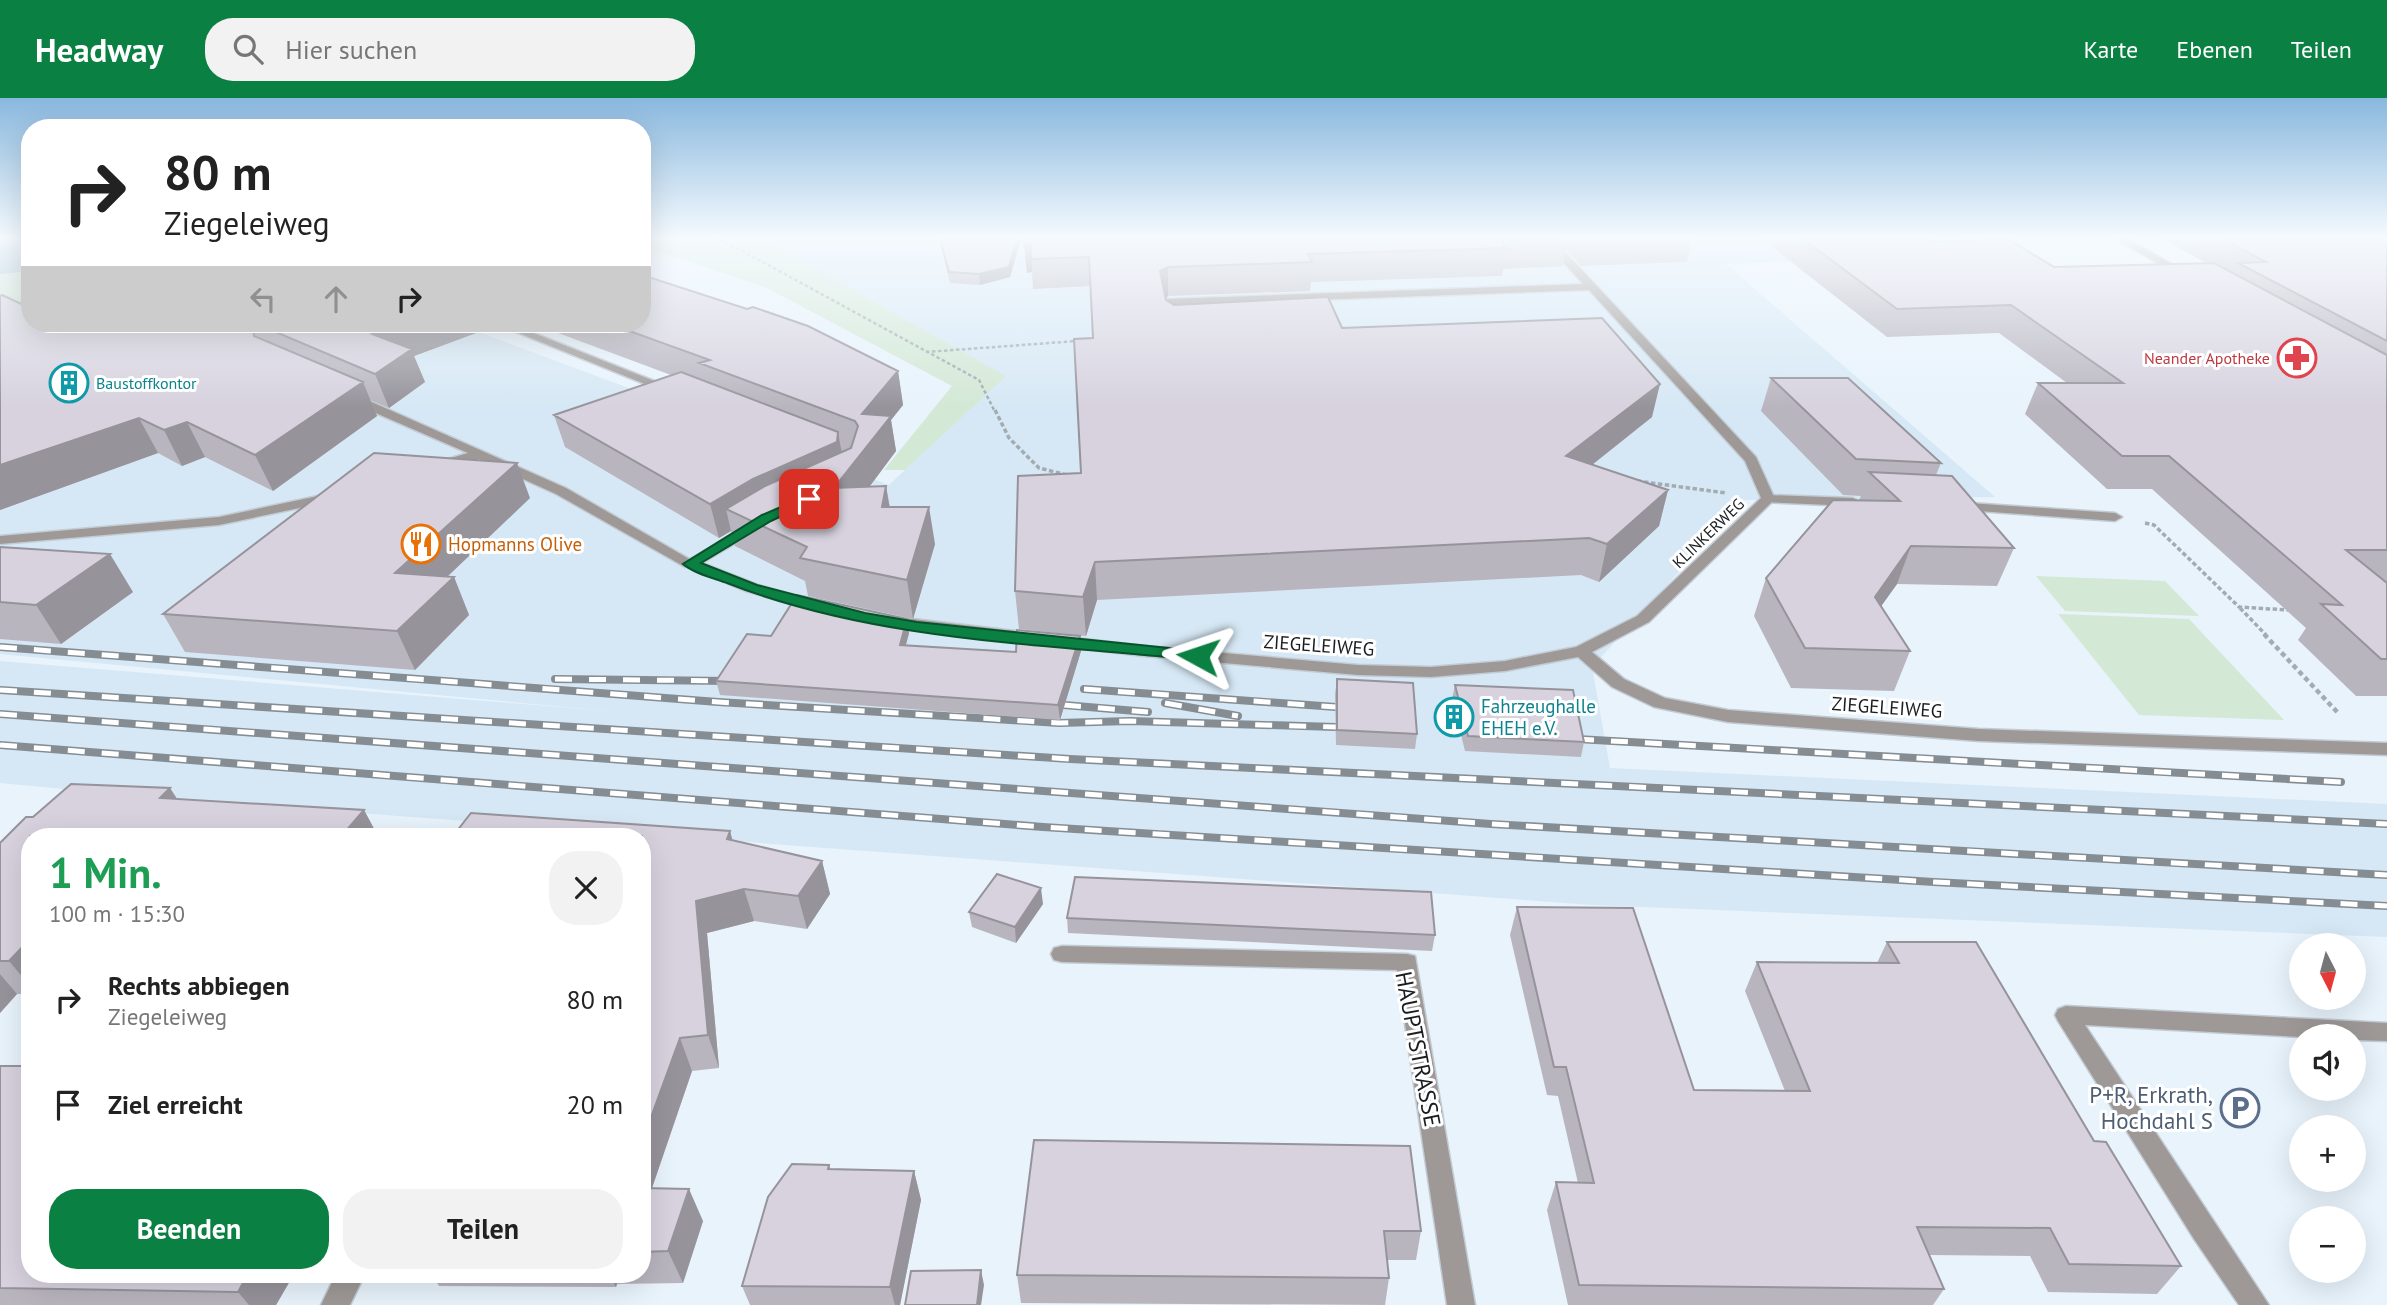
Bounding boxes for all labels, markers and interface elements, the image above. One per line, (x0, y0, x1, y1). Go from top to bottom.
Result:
search box (205, 18, 695, 81)
text: Headway (35, 28, 163, 71)
icon: search (229, 30, 267, 68)
text: Hier suchen (285, 33, 417, 66)
text: Karte (2084, 34, 2138, 65)
text: Ebenen (2176, 34, 2253, 65)
text: Teilen (2291, 34, 2352, 65)
text: 80 m (164, 140, 271, 204)
icon: right (49, 147, 140, 238)
text: Ziegeleiweg (164, 202, 330, 244)
icon: left (244, 280, 282, 318)
icon: ahead (317, 280, 355, 318)
icon: right (390, 280, 428, 318)
pharmacy icon: Neander Apotheke (2276, 337, 2318, 379)
place label: Neander Apotheke (2144, 348, 2270, 368)
building icon: Baustoffkontor (48, 362, 90, 404)
place label: Baustoffkontor (96, 373, 197, 393)
pin (779, 469, 839, 529)
icon: arrive (790, 480, 828, 518)
street label: KLINKERWEG (1668, 494, 1748, 572)
restaurant icon: Hopmanns Olive (400, 523, 442, 565)
place label: Hopmanns Olive (448, 532, 582, 556)
position arrow (1161, 619, 1235, 693)
street label: ZIEGELEIWEG (1263, 629, 1375, 661)
street label: ZIEGELEIWEG (1831, 691, 1943, 723)
place label: Fahrzeughalle EHEH e.V. (1481, 694, 1596, 740)
building icon: Fahrzeughalle EHEH e.V. (1433, 696, 1475, 738)
text: 1 Min. (49, 845, 162, 900)
button: close (549, 851, 623, 925)
text: 100 m · 15:30 (49, 899, 185, 928)
north arrow (2289, 933, 2366, 1010)
map controls (2289, 933, 2366, 1283)
text: Rechts abbiegen (108, 969, 290, 1002)
street label: HAUPTSTRASSE (1389, 969, 1448, 1129)
icon: right (49, 981, 87, 1019)
text: 80 m (567, 983, 623, 1016)
text: Ziegeleiweg (108, 1002, 227, 1031)
button: sound (2289, 1024, 2366, 1101)
place label: P+R, Erkrath, Hochdahl S (2089, 1080, 2213, 1135)
icon: arrive (49, 1086, 87, 1124)
parking icon: P+R, Erkrath, Hochdahl S (2219, 1087, 2261, 1129)
text: Ziel erreicht (108, 1088, 243, 1121)
text: 20 m (567, 1088, 623, 1121)
button: + (2289, 1115, 2366, 1192)
button: Beenden (49, 1189, 329, 1269)
button: Teilen (343, 1189, 623, 1269)
button: − (2289, 1206, 2366, 1283)

